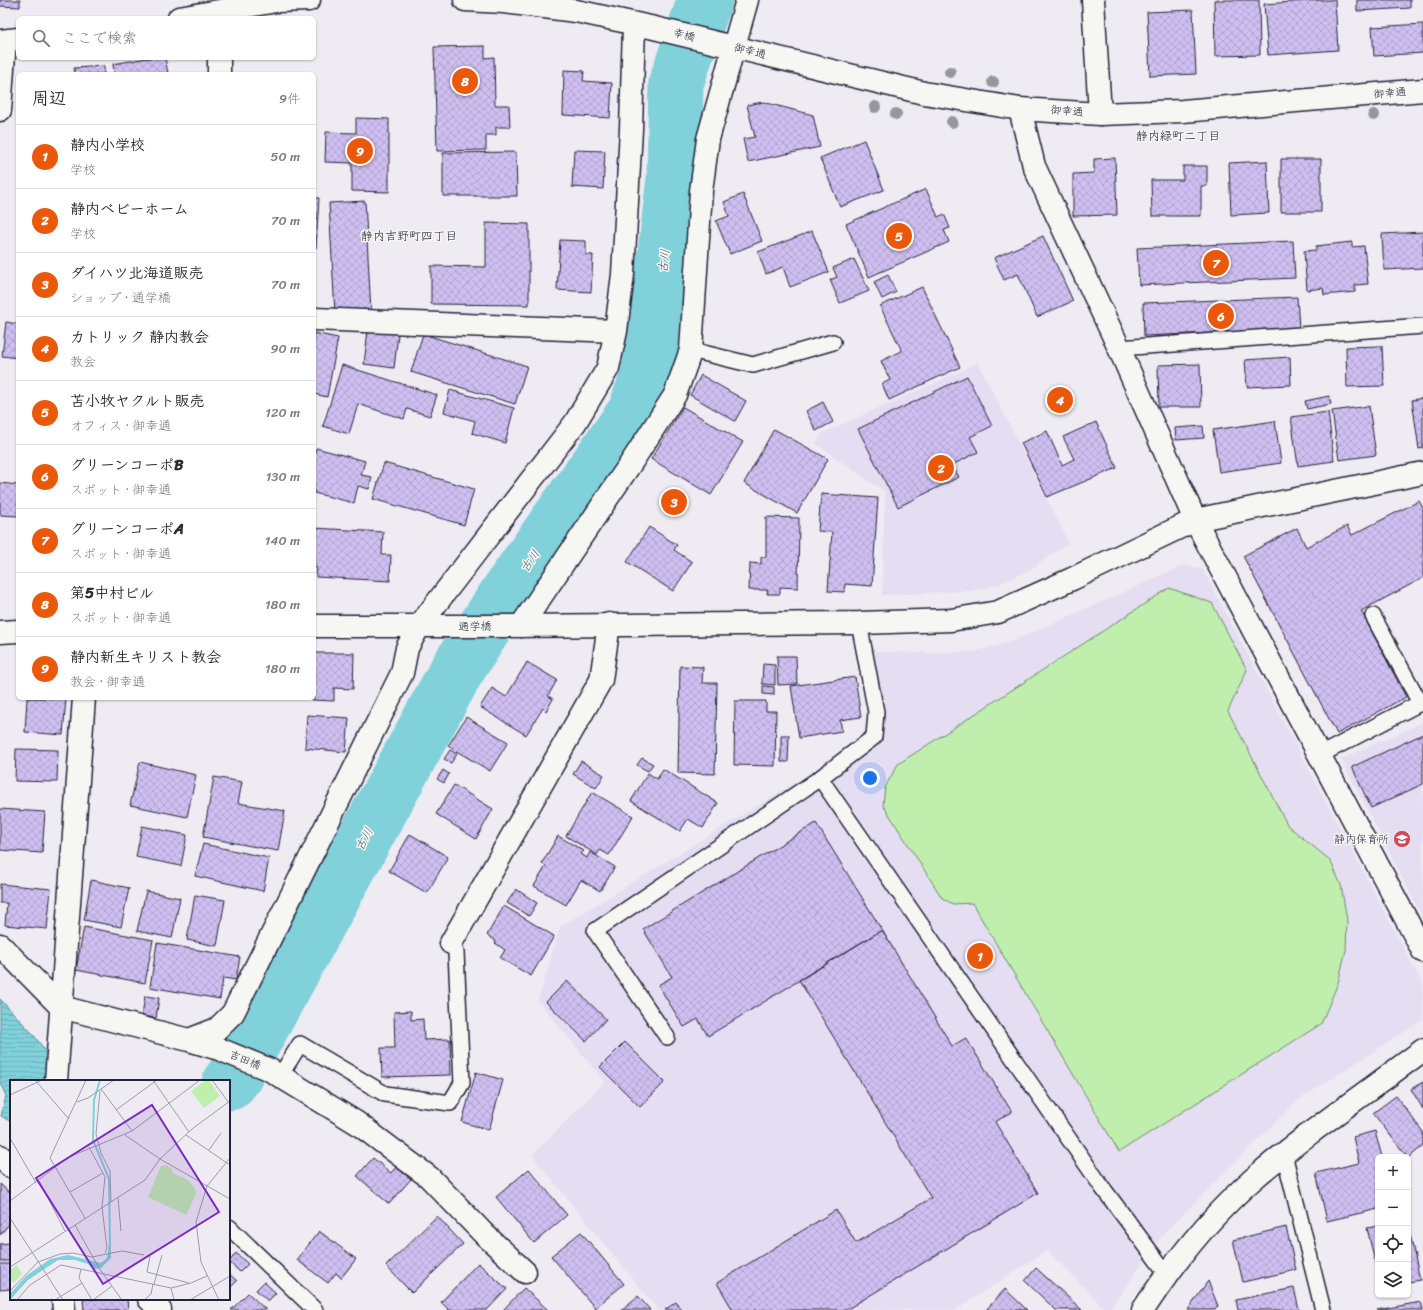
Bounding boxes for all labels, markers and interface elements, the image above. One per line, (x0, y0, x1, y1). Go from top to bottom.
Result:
search box (16, 16, 316, 60)
street label: 幸橋 (671, 23, 697, 47)
text: ここで検索 (62, 25, 137, 51)
icon: search (30, 27, 52, 49)
street label: 御幸通 (732, 38, 768, 64)
pin: 8 (452, 66, 478, 96)
street label: 御幸通 (1373, 82, 1407, 104)
text: 周辺 (32, 83, 66, 113)
text: 9件 (279, 87, 300, 110)
street label: 御幸通 (1050, 100, 1084, 122)
district label: 静内緑町二丁目 (1136, 125, 1220, 147)
text: 静内小学校 (70, 132, 145, 158)
pin: 9 (347, 136, 373, 166)
text: 1 (42, 145, 48, 168)
text: 50 m (270, 145, 300, 168)
text: 学校 (70, 158, 96, 181)
text: 静内ベビーホーム (70, 196, 189, 222)
text: 2 (41, 209, 49, 232)
text: 70 m (271, 209, 300, 232)
pin: 5 (886, 221, 912, 251)
text: 学校 (70, 222, 96, 245)
district label: 静内吉野町四丁目 (361, 225, 457, 247)
water label: 古川 (652, 248, 676, 274)
pin: 7 (1203, 248, 1229, 278)
text: ダイハツ北海道販売 (70, 260, 204, 286)
text: 3 (41, 273, 49, 296)
text: 70 m (271, 273, 300, 296)
text: ショップ · 通学橋 (70, 286, 171, 309)
pin: 6 (1208, 301, 1234, 331)
text: カトリック 静内教会 (70, 324, 209, 350)
text: 4 (41, 337, 49, 360)
text: 90 m (270, 337, 300, 360)
text: 教会 (70, 350, 96, 373)
pin: 4 (1047, 385, 1073, 415)
text: 苫小牧ヤクルト販売 (70, 388, 204, 414)
text: 5 (41, 401, 49, 424)
text: 120 m (265, 401, 300, 424)
text: オフィス · 御幸通 (70, 414, 171, 437)
text: グリーンコーポB (70, 452, 184, 478)
pin: 2 (928, 453, 954, 483)
text: 6 (41, 465, 49, 488)
text: 130 m (266, 465, 300, 488)
text: スポット · 御幸通 (70, 478, 171, 501)
pin: 3 (661, 487, 687, 517)
text: グリーンコーポA (70, 516, 184, 542)
text: 7 (41, 529, 49, 552)
text: 140 m (265, 529, 300, 552)
text: スポット · 御幸通 (70, 542, 171, 565)
water label: 古川 (514, 545, 546, 577)
text: 第5中村ビル (70, 580, 154, 606)
text: 8 (41, 593, 49, 616)
text: 180 m (265, 593, 300, 616)
text: スポット · 御幸通 (70, 606, 171, 629)
street label: 通学橋 (459, 617, 492, 636)
text: 静内新生キリスト教会 (70, 644, 221, 670)
text: 9 (41, 657, 49, 680)
text: 180 m (265, 657, 300, 680)
text: 教会 · 御幸通 (70, 670, 145, 693)
your location (860, 768, 880, 788)
water label: 古川 (349, 823, 379, 855)
school or university icon: 静内保育所 (1392, 829, 1412, 849)
place label: 静内保育所 (1334, 830, 1389, 849)
pin: 1 (967, 941, 993, 971)
street label: 吉田橋 (226, 1045, 264, 1075)
inset map (10, 1080, 230, 1300)
map controls (1375, 1154, 1411, 1298)
button: + (1375, 1154, 1411, 1190)
button: − (1375, 1190, 1411, 1226)
button: locate (1375, 1226, 1411, 1262)
button: layers (1375, 1262, 1411, 1298)

